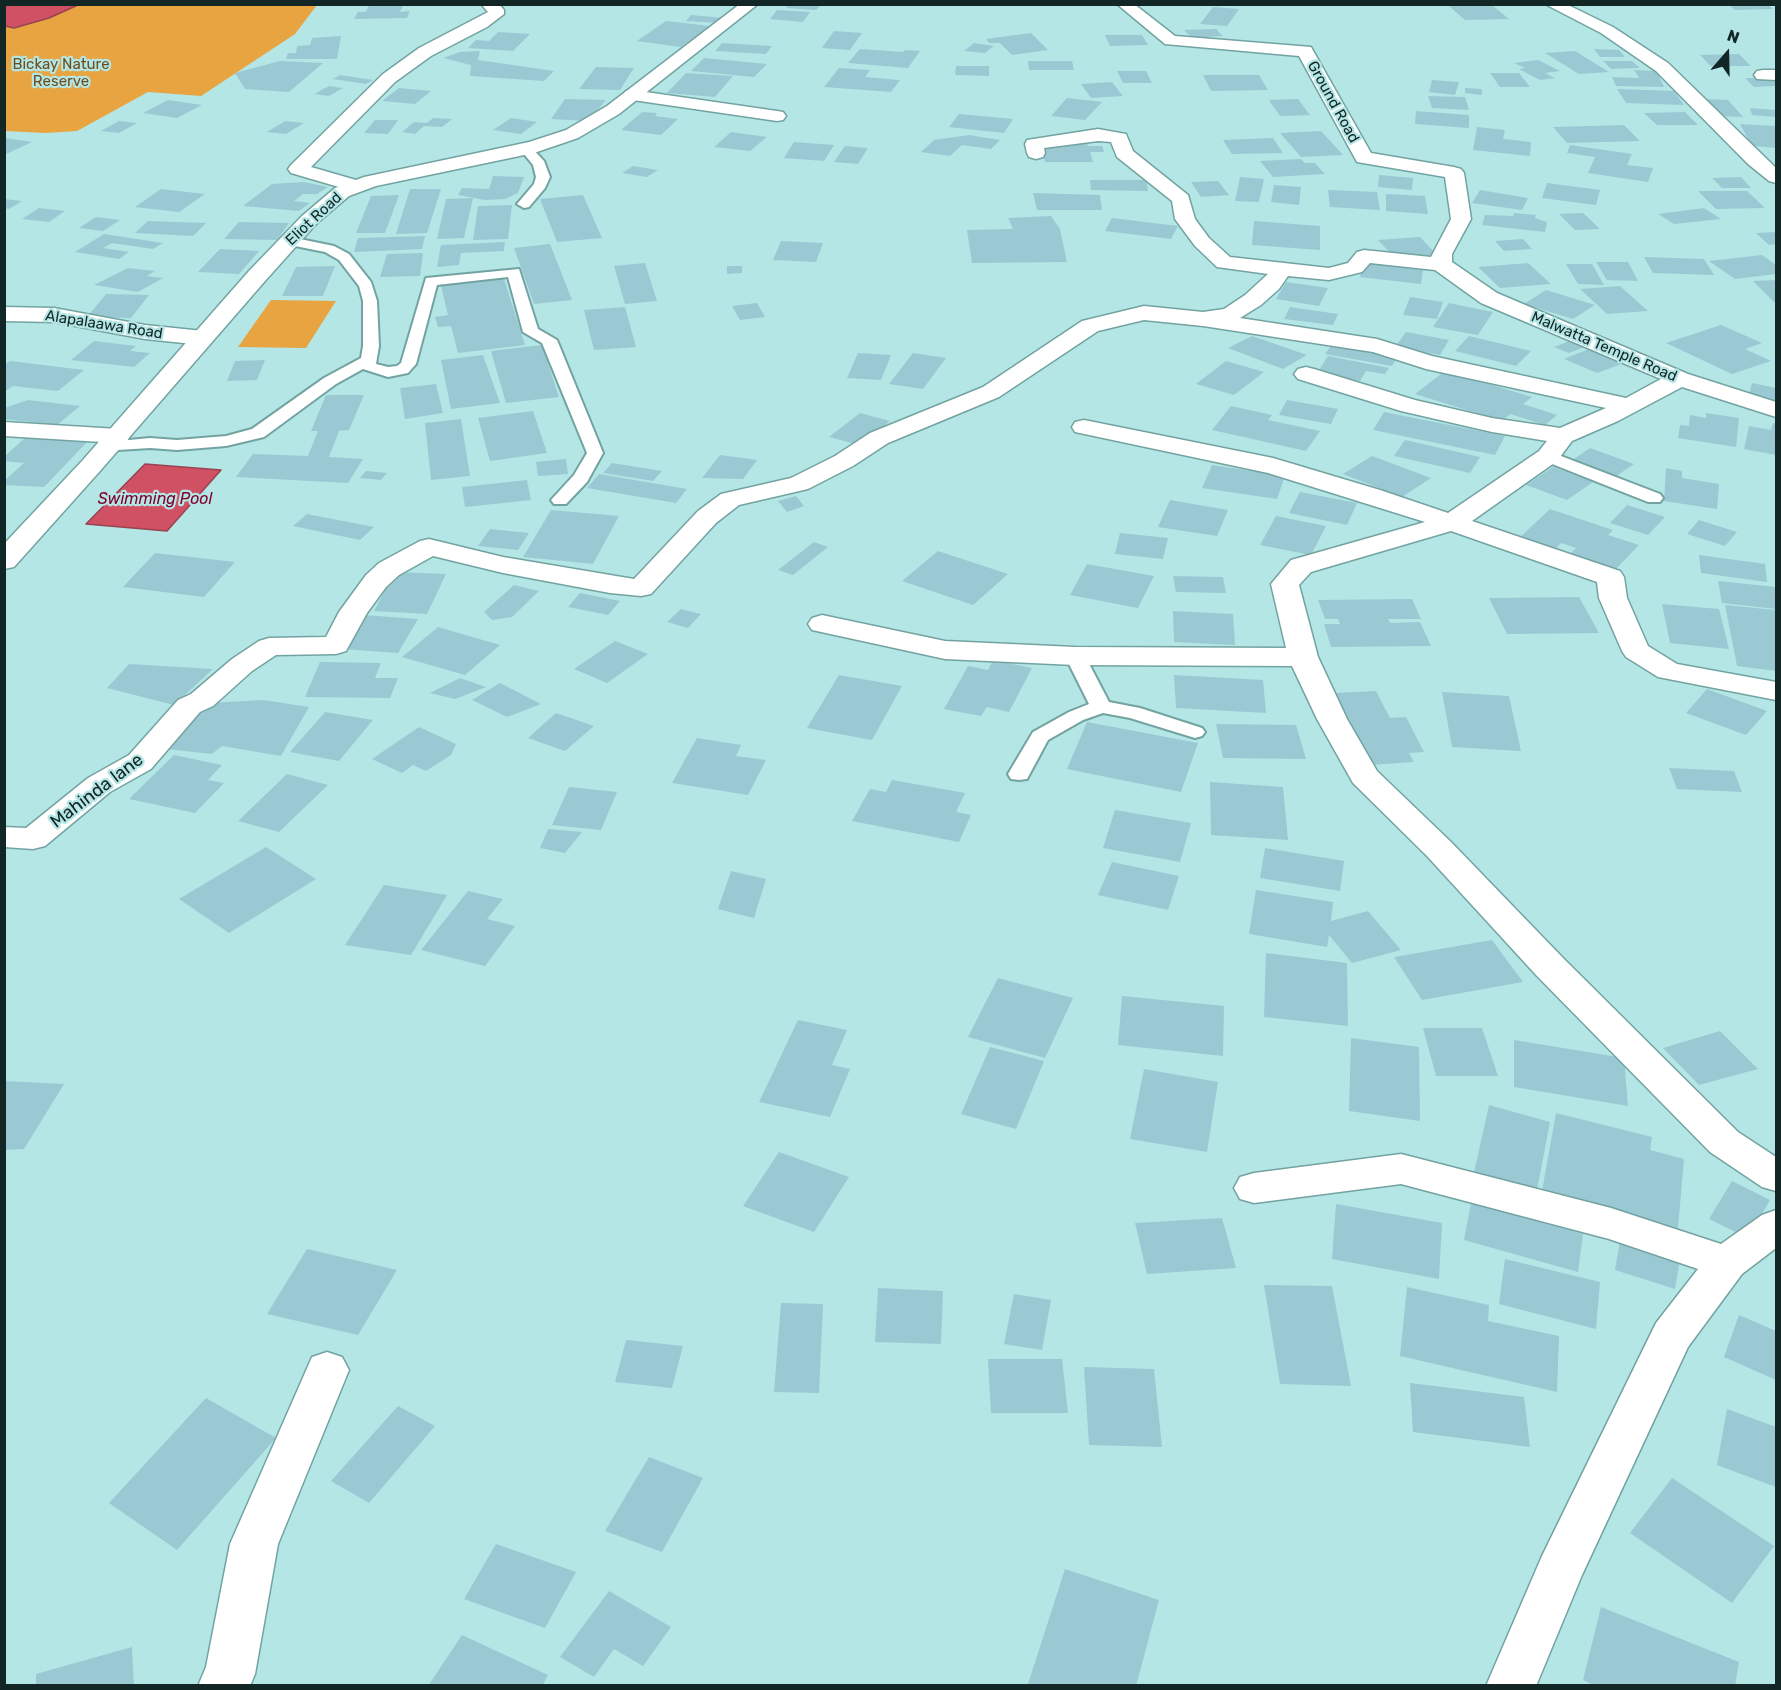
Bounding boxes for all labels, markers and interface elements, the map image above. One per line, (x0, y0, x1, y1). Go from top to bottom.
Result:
north arrow (1697, 24, 1757, 84)
text: N (1725, 26, 1742, 48)
park label: Bickay Nature Reserve (12, 56, 110, 91)
street label: Ground Road (1303, 58, 1363, 146)
street label: Eliot Road (282, 189, 346, 249)
street label: Alapalaawa Road (44, 307, 164, 343)
street label: Malwatta Temple Road (1528, 308, 1680, 386)
water label: Swimming Pool (98, 489, 212, 509)
street label: Mahinda lane (46, 749, 148, 833)

